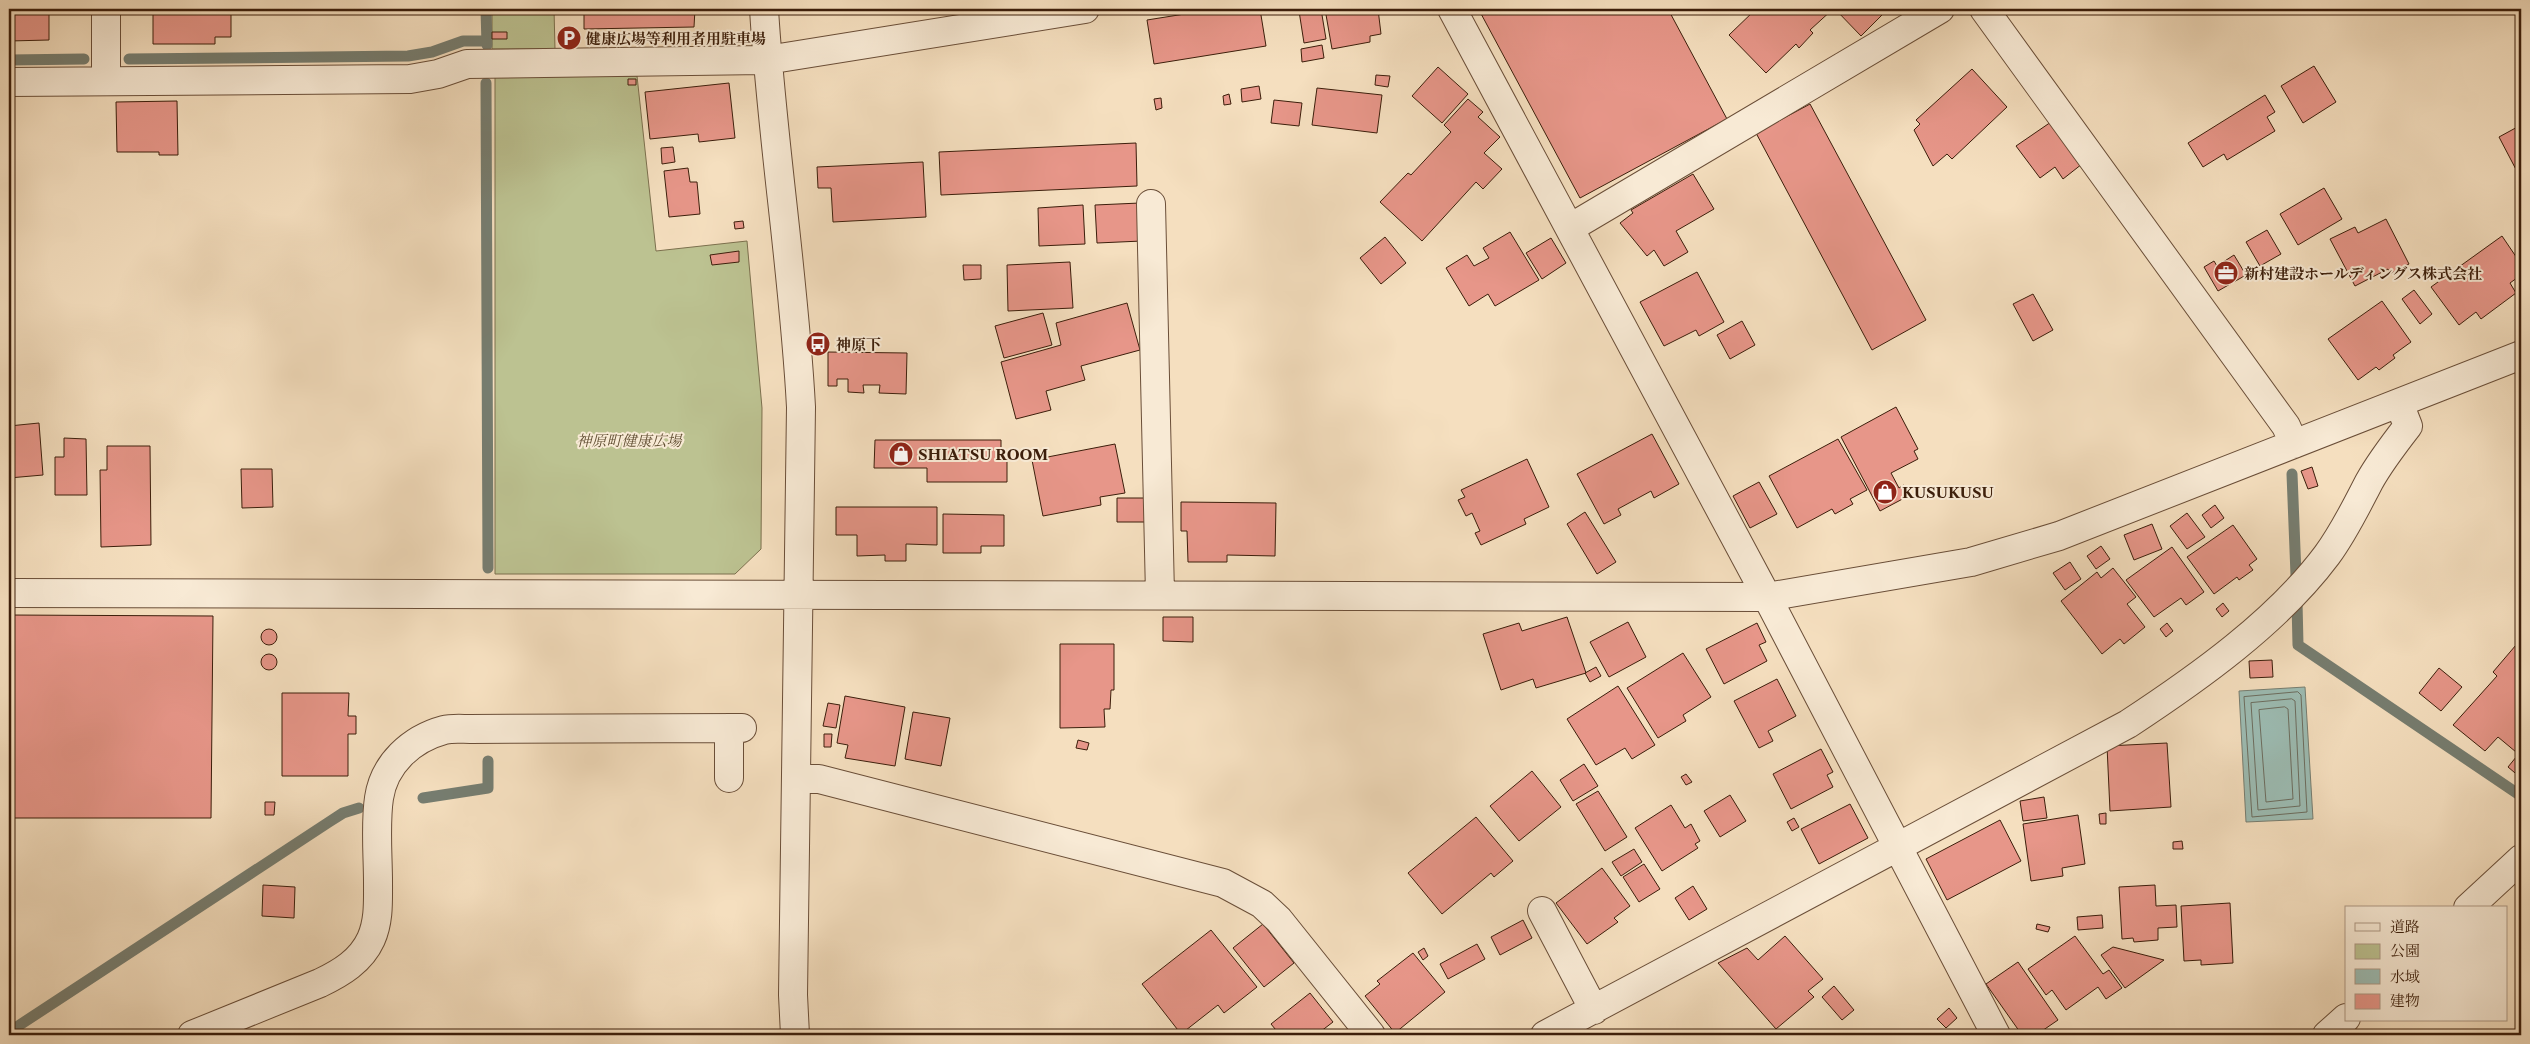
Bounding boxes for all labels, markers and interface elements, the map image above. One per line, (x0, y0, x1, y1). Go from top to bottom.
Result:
parking icon: 健康広場等利用者用駐車場 (556, 25, 582, 51)
place label: 健康広場等利用者用駐車場 (586, 29, 766, 48)
office icon: 新村建設ホールディングス株式会社 (2213, 260, 2239, 286)
place label: 新村建設ホールディングス株式会社 (2244, 264, 2482, 283)
bus stop icon: 神原下 (805, 331, 831, 357)
place label: 神原下 (836, 335, 881, 354)
park label: 神原町健康広場 (576, 431, 683, 450)
shop icon: SHIATSU ROOM (888, 441, 914, 467)
place label: SHIATSU ROOM (918, 445, 1048, 464)
shop icon: KUSUKUSU (1872, 479, 1898, 505)
place label: KUSUKUSU (1902, 483, 1994, 502)
legend (2345, 906, 2508, 1022)
text: 道路 (2390, 917, 2420, 936)
text: 公園 (2390, 941, 2420, 960)
text: 水域 (2390, 967, 2420, 986)
text: 建物 (2390, 991, 2420, 1010)

